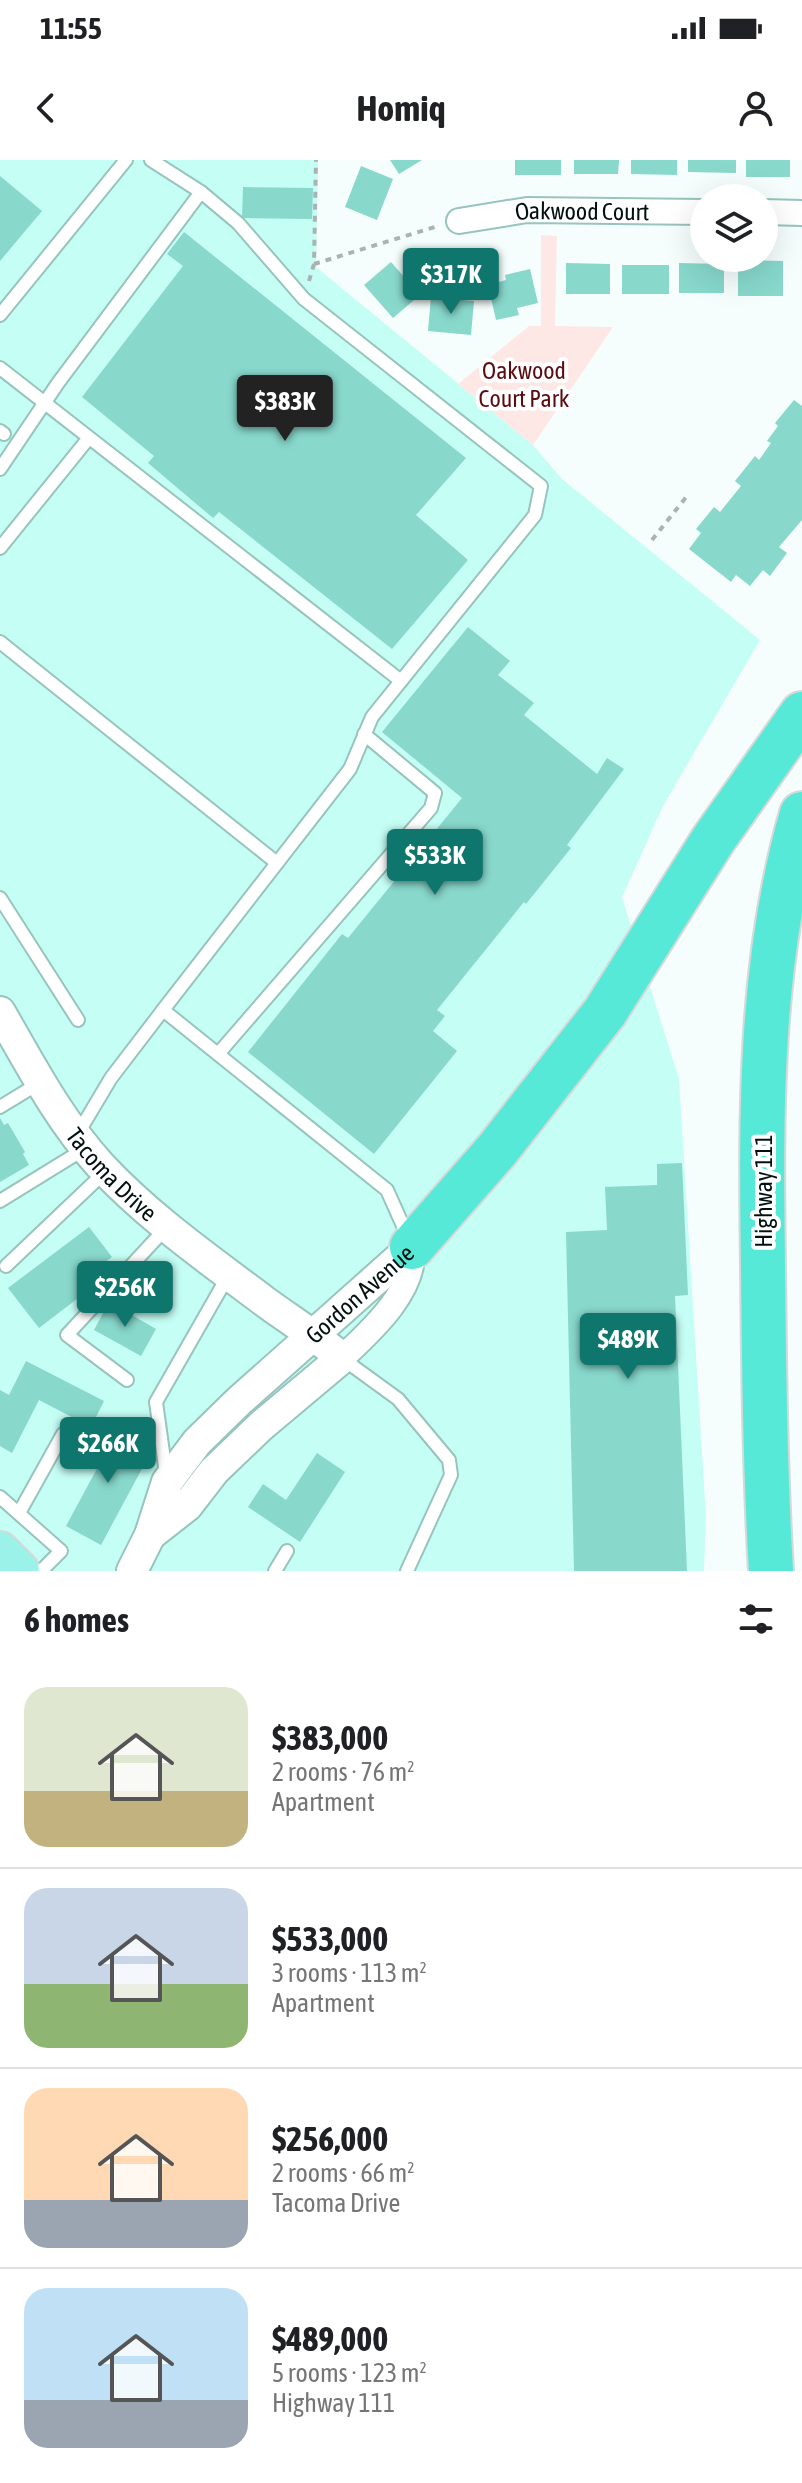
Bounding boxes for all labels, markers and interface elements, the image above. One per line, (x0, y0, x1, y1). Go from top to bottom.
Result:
text: 11:55 (40, 11, 102, 45)
icon: back (24, 86, 68, 130)
icon: person (734, 86, 778, 130)
text: Homiq (356, 87, 446, 129)
map controls (690, 184, 778, 272)
button: layers (690, 184, 778, 272)
street label: Oakwood Court (513, 196, 650, 225)
pin: $317K (395, 248, 507, 316)
text: $317K (421, 259, 481, 289)
park label: Oakwood Court Park (479, 357, 570, 412)
pin: $383K (229, 375, 341, 443)
text: $383K (255, 386, 315, 416)
pin: $533K (379, 829, 491, 897)
text: $533K (405, 840, 465, 870)
street label: Tacoma Drive (61, 1122, 163, 1226)
street label: Highway 111 (750, 1134, 777, 1248)
street label: Gordon Avenue (300, 1239, 419, 1349)
pin: $256K (69, 1261, 181, 1329)
text: $256K (95, 1272, 155, 1302)
pin: $489K (572, 1313, 684, 1381)
text: $489K (598, 1324, 658, 1354)
pin: $266K (52, 1417, 164, 1485)
text: $266K (78, 1428, 138, 1458)
icon: filters (734, 1597, 778, 1641)
text: 6 homes (24, 1600, 129, 1639)
text: $383,000 (272, 1718, 388, 1757)
icon: home (88, 1719, 184, 1815)
text: 2 rooms · 76 m² (272, 1757, 414, 1787)
text: Apartment (272, 1787, 375, 1817)
text: $533,000 (272, 1919, 388, 1958)
icon: home (88, 1920, 184, 2016)
text: 3 rooms · 113 m² (272, 1958, 427, 1988)
text: Apartment (272, 1988, 375, 2018)
text: $256,000 (272, 2119, 388, 2158)
icon: home (88, 2120, 184, 2216)
text: 2 rooms · 66 m² (272, 2158, 414, 2188)
text: Tacoma Drive (272, 2188, 400, 2218)
text: $489,000 (272, 2319, 388, 2358)
icon: home (88, 2320, 184, 2416)
text: 5 rooms · 123 m² (272, 2358, 427, 2388)
text: Highway 111 (272, 2388, 395, 2418)

